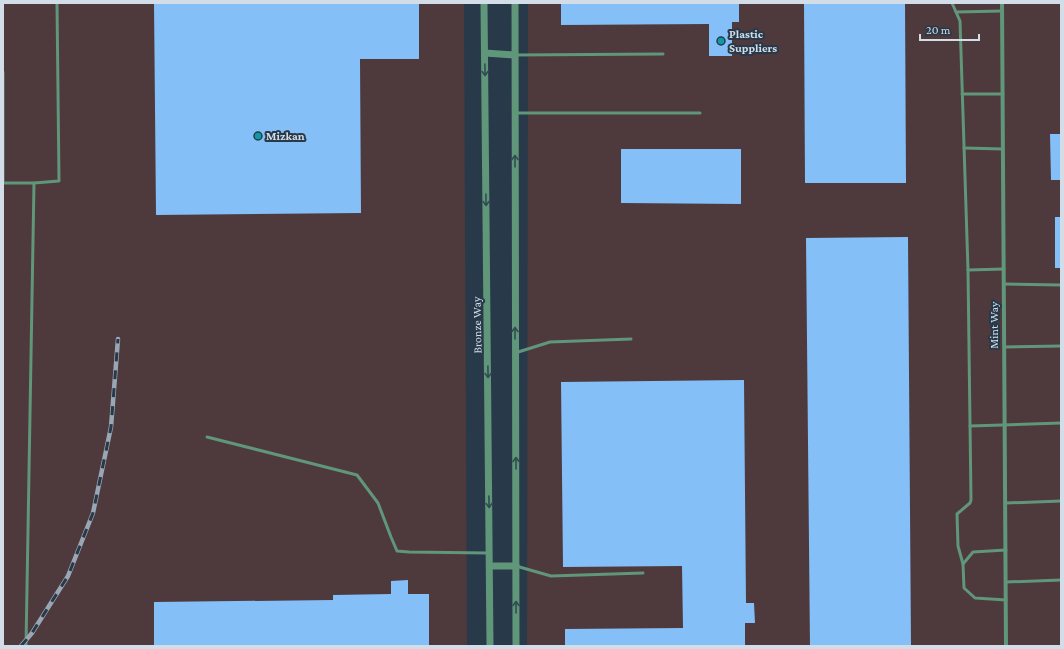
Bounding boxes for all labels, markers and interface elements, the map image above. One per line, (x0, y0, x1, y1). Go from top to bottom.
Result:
scale bar (920, 16, 979, 42)
text: 20 m (926, 23, 951, 37)
place label: Plastic Suppliers (729, 27, 777, 55)
marker: Plastic Suppliers (716, 36, 726, 46)
one-way arrow (481, 63, 489, 76)
place label: Mizkan (266, 129, 305, 143)
marker: Mizkan (253, 131, 263, 141)
one-way arrow (511, 155, 519, 168)
one-way arrow (482, 193, 490, 206)
street label: Bronze Way (469, 296, 484, 354)
street label: Mint Way (987, 301, 1001, 349)
one-way arrow (511, 327, 519, 340)
one-way arrow (484, 365, 492, 378)
one-way arrow (512, 457, 520, 470)
one-way arrow (486, 495, 493, 508)
one-way arrow (512, 601, 520, 614)

